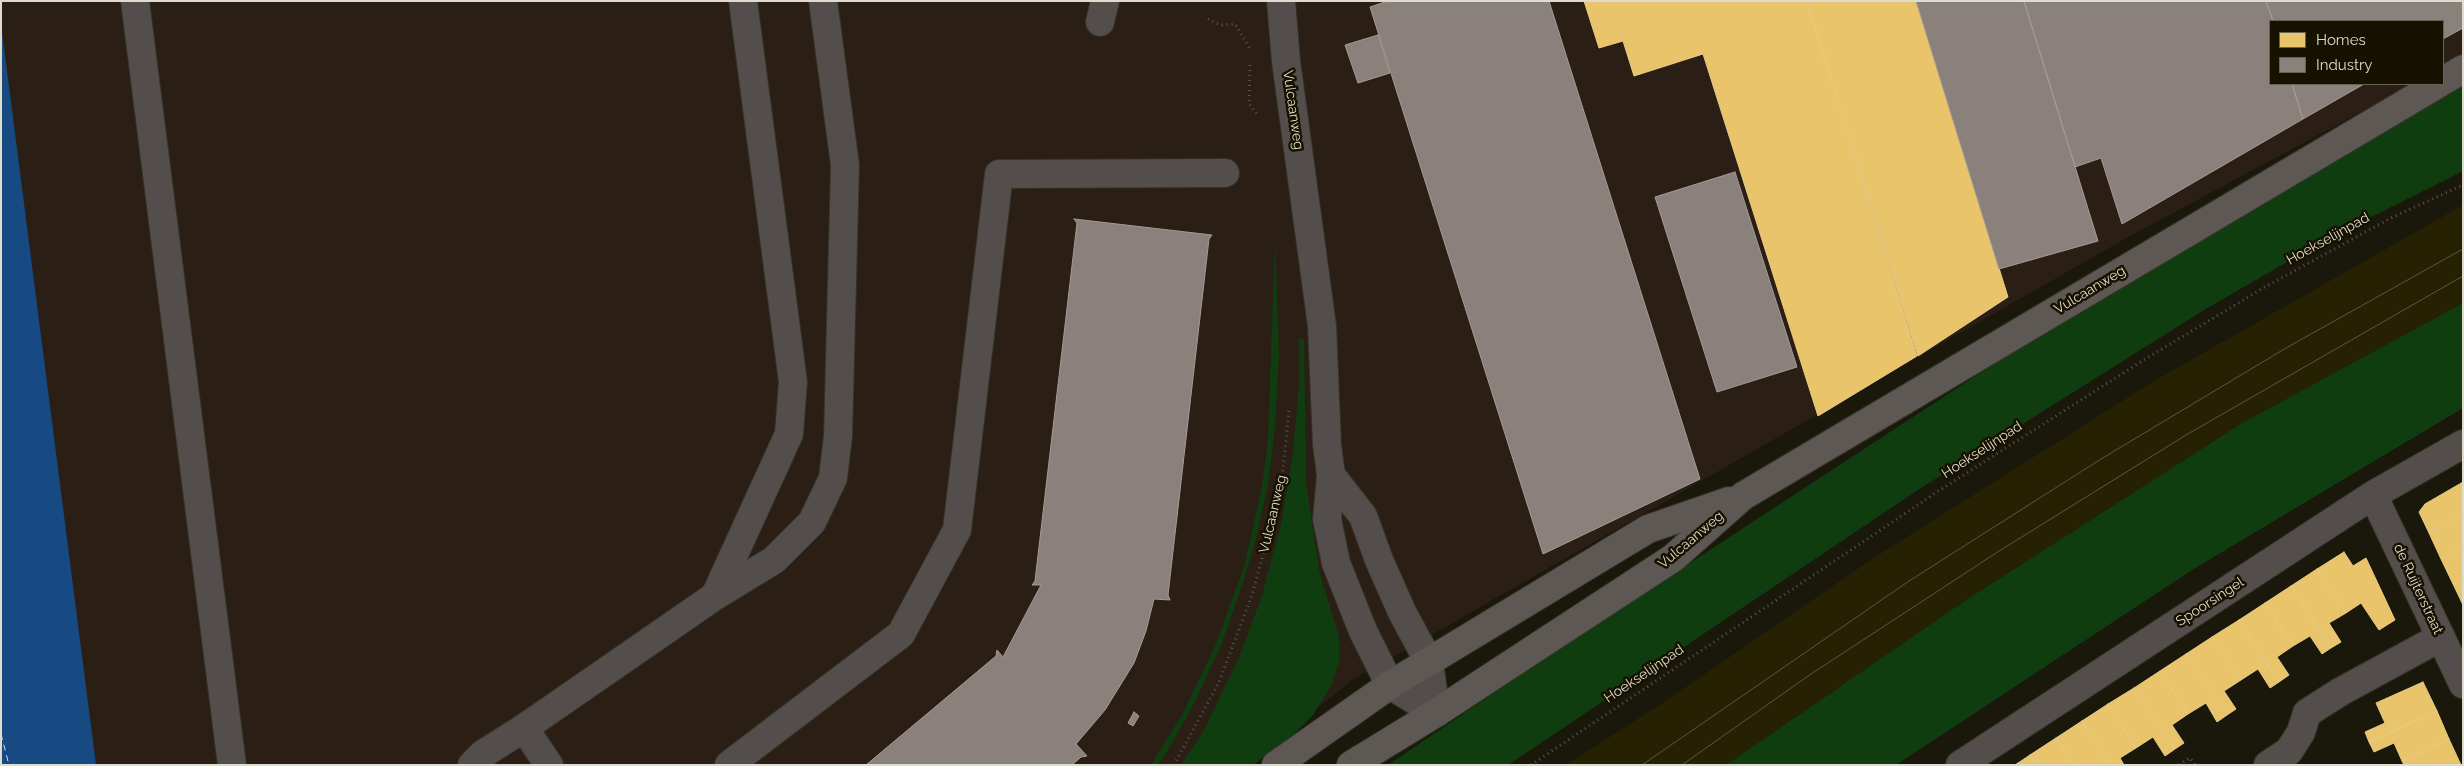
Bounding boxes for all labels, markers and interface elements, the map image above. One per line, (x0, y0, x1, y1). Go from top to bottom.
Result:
legend (2269, 20, 2444, 85)
text: Homes (2316, 31, 2366, 49)
text: Industry (2316, 56, 2372, 74)
street label: Vulcaanweg (1279, 69, 1307, 151)
street label: Hoekselijnpad (2284, 209, 2372, 269)
street label: Vulcaanweg (2051, 262, 2129, 318)
street label: Hoekselijnpad (1939, 418, 2025, 482)
street label: Vulcaanweg (1256, 473, 1290, 555)
street label: Vulcaanweg (1655, 508, 1727, 572)
street label: de Ruijterstraat (2390, 541, 2446, 637)
street label: Spoorsingel (2173, 574, 2247, 630)
street label: Hoekselijnpad (1601, 641, 1687, 707)

